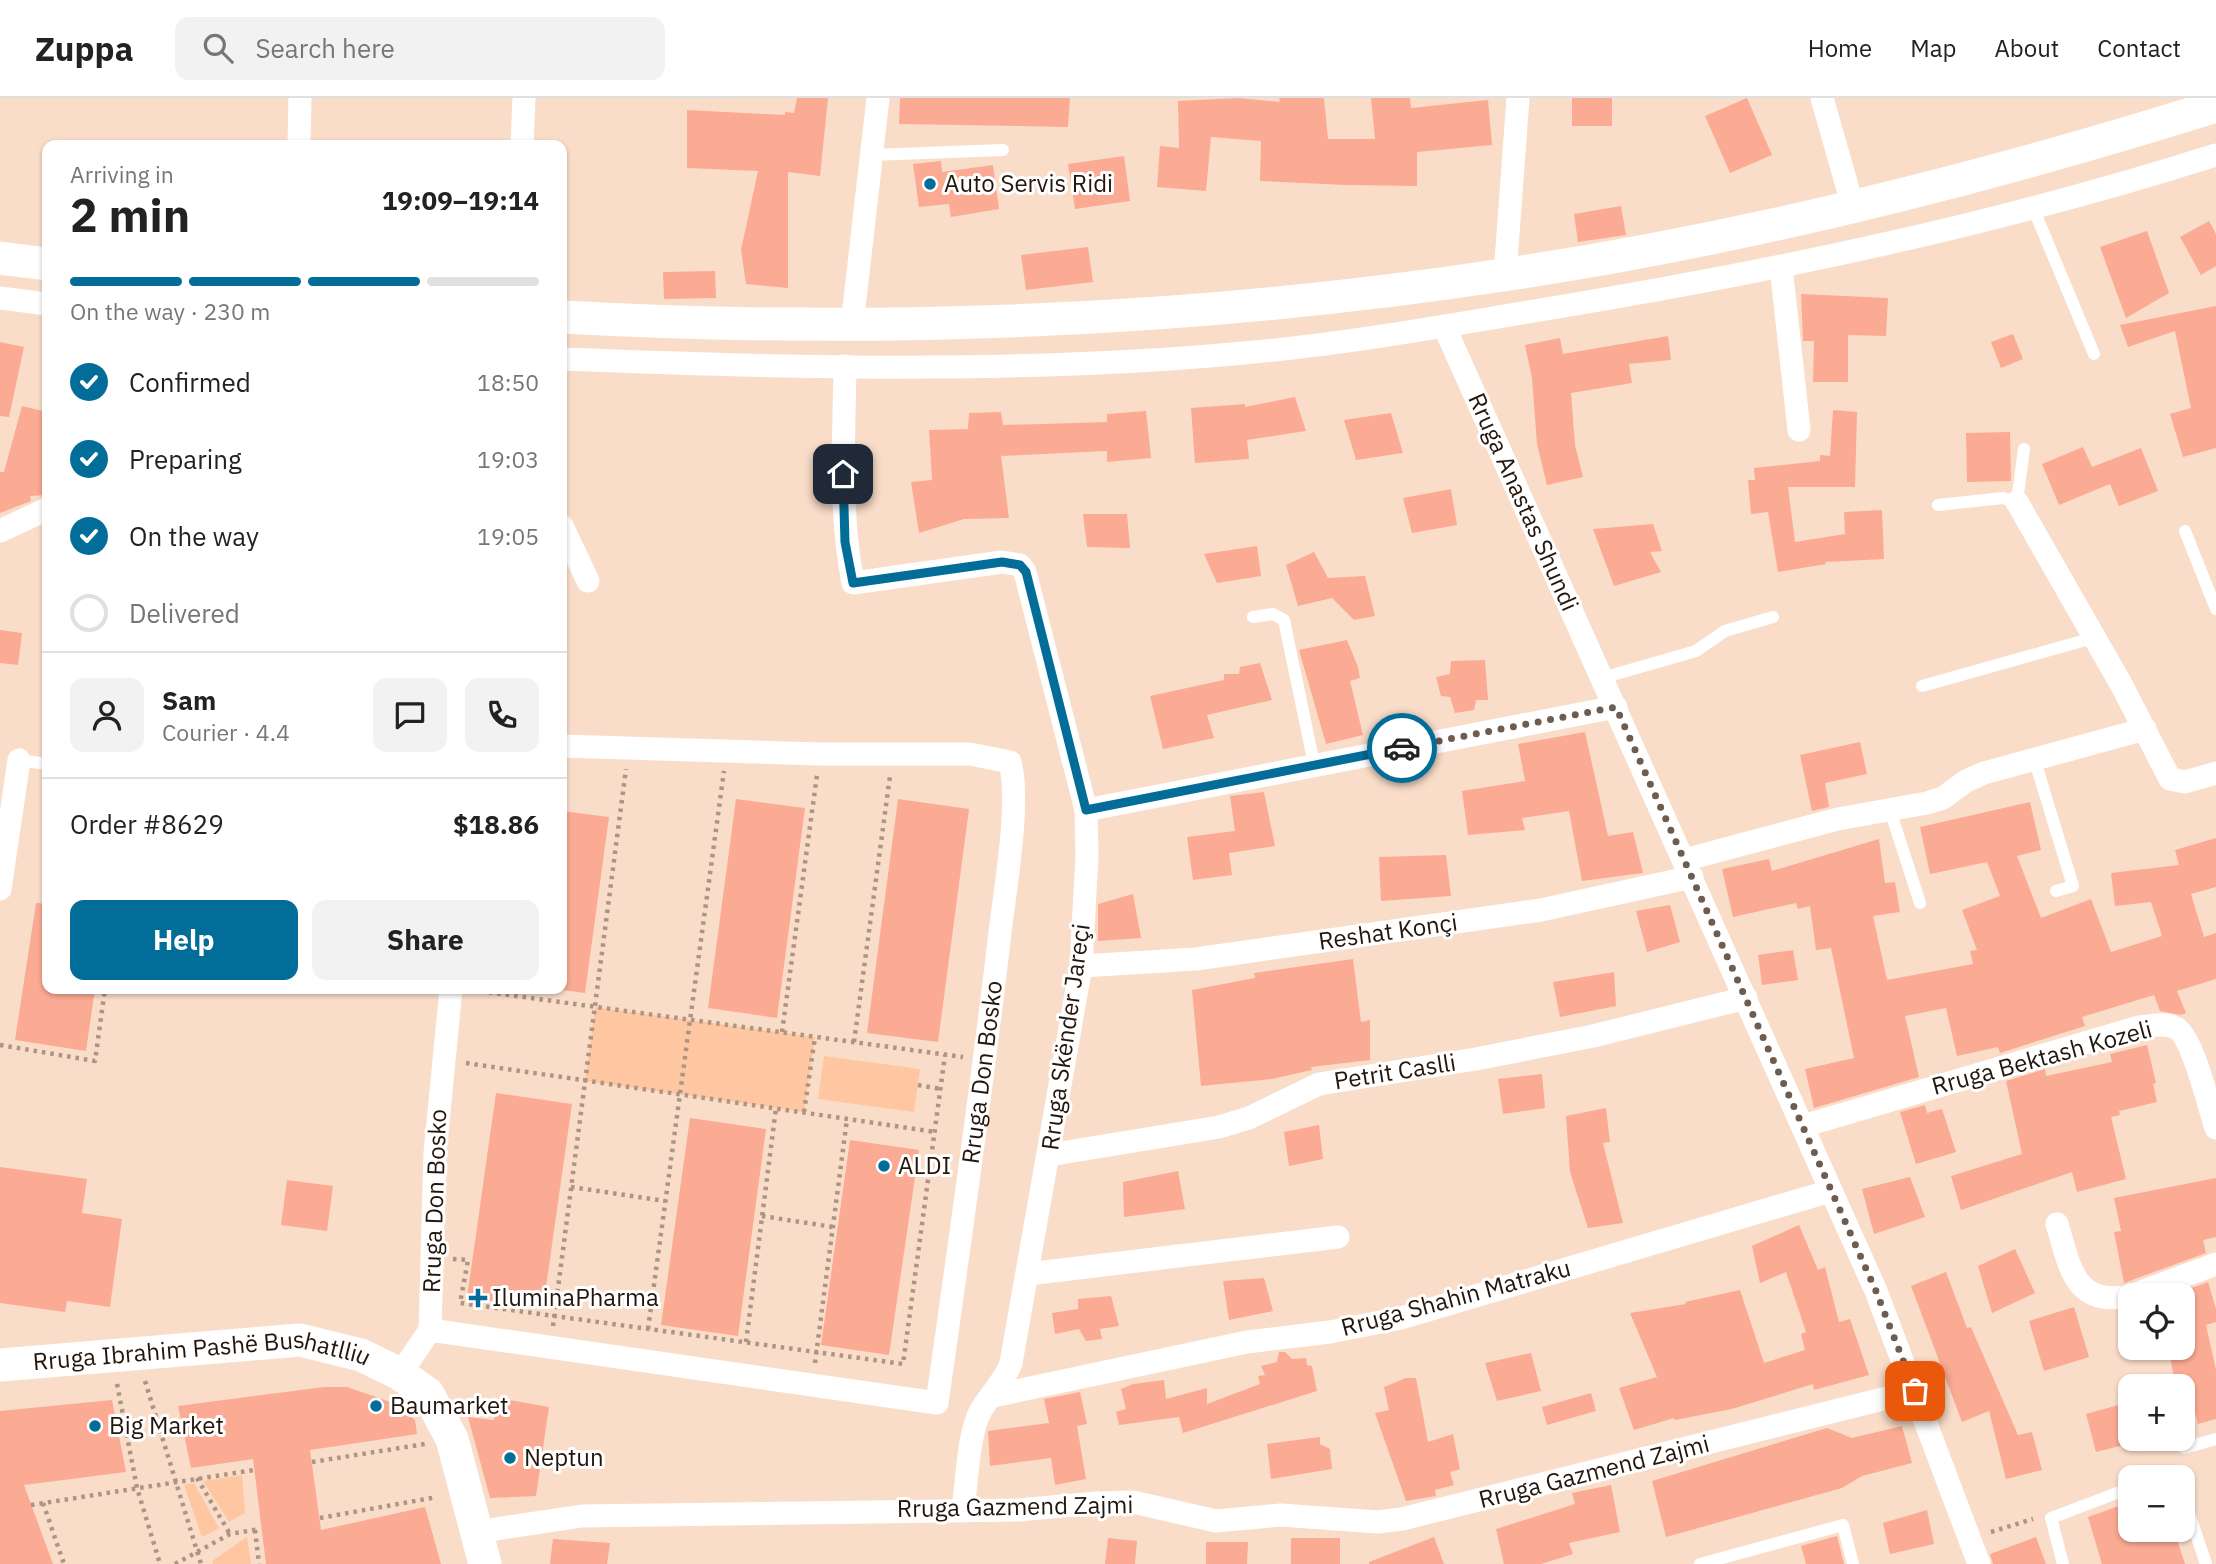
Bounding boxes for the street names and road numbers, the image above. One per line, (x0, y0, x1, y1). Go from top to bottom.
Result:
street label: Rruga Anastas Shundi (1461, 387, 1586, 616)
street label: Reshat Konçi (1316, 905, 1459, 957)
street label: Rruga Skënder Jareçi (1033, 922, 1097, 1152)
street label: Rruga Don Bosko (954, 979, 1009, 1166)
street label: Rruga Bektash Kozeli (1928, 1012, 2155, 1102)
street label: Petrit Caslli (1332, 1046, 1458, 1096)
street label: Rruga Don Bosko (415, 1108, 453, 1294)
street label: Rruga Shahin Matraku (1337, 1251, 1574, 1343)
street label: Rruga Ibrahim Pashë Bushatlliu (31, 1323, 377, 1377)
street label: Rruga Gazmend Zajmi (1475, 1427, 1712, 1515)
street label: Rruga Gazmend Zajmi (896, 1488, 1134, 1524)

